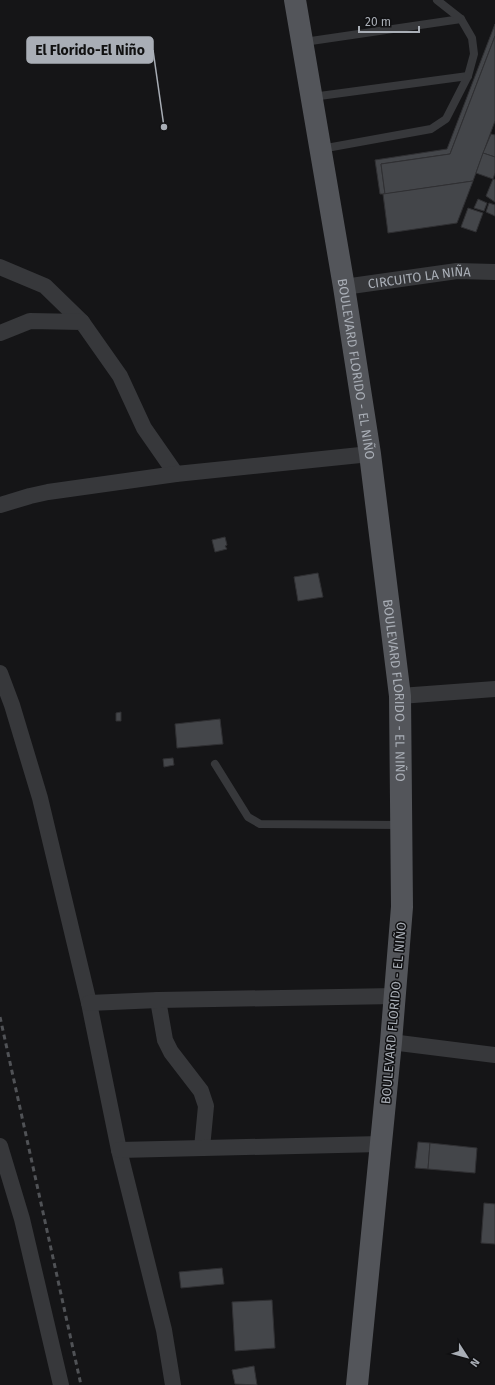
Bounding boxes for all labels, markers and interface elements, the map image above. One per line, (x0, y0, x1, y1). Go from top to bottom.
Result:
scale bar (359, 8, 419, 34)
text: 20 m (365, 15, 391, 29)
callout: El Florido-El Niño (27, 37, 153, 63)
text: El Florido-El Niño (35, 42, 145, 59)
street label: CIRCUITO LA NIÑA (367, 264, 471, 292)
street label: BOULEVARD FLORIDO - EL NIÑO (335, 277, 378, 460)
street label: BOULEVARD FLORIDO - EL NIÑO (380, 598, 408, 782)
street label: BOULEVARD FLORIDO - EL NIÑO (378, 921, 409, 1105)
north arrow (447, 1337, 487, 1377)
text: N (467, 1356, 482, 1369)

